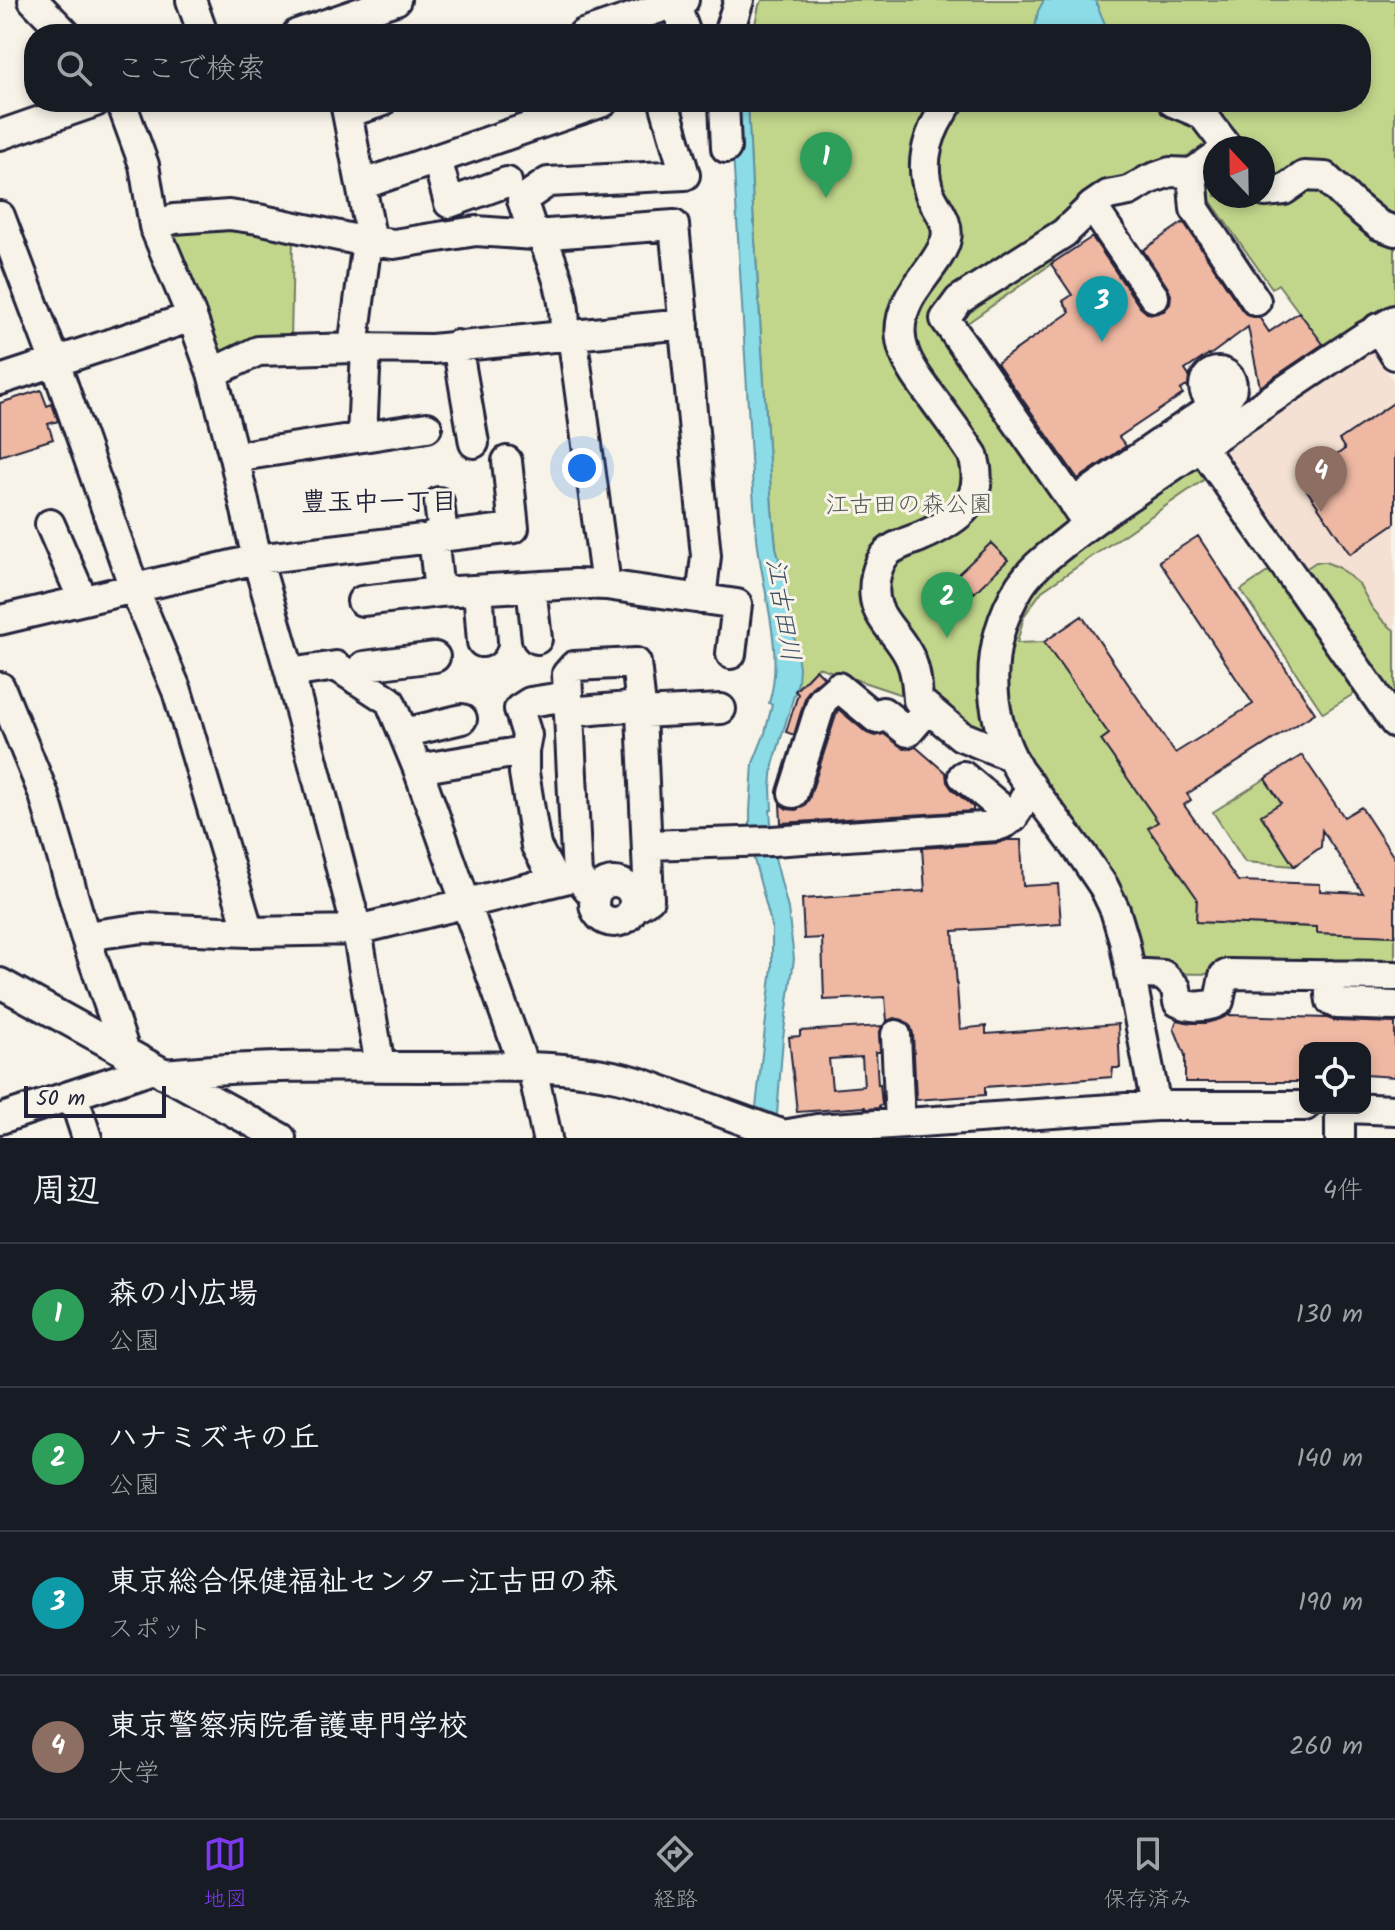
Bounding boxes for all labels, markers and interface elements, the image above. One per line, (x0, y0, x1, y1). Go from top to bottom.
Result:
search box (24, 24, 1371, 112)
icon: search (52, 46, 96, 90)
text: ここで検索 (116, 46, 266, 94)
pin: 1 (800, 132, 852, 198)
north arrow (1203, 136, 1275, 208)
pin: 3 (1076, 276, 1128, 342)
pin: 4 (1295, 446, 1347, 512)
your location (562, 448, 602, 488)
district label: 豊玉中一丁目 (301, 482, 457, 524)
park label: 江古田の森公園 (825, 486, 993, 525)
water label: 江古田川 (753, 555, 811, 665)
pin: 2 (921, 572, 973, 638)
map controls (1299, 1042, 1371, 1114)
button: locate (1299, 1042, 1371, 1114)
scale bar (24, 1082, 166, 1118)
text: 50 m (36, 1082, 85, 1117)
text: 周辺 (32, 1165, 100, 1219)
text: 4件 (1323, 1170, 1363, 1212)
text: 森の小広場 (108, 1271, 258, 1319)
text: 1 (54, 1294, 62, 1336)
text: 130 m (1296, 1294, 1363, 1336)
text: 公園 (108, 1321, 160, 1363)
text: ハナミズキの丘 (108, 1415, 319, 1463)
text: 2 (50, 1438, 66, 1480)
text: 140 m (1296, 1438, 1363, 1480)
text: 公園 (108, 1465, 160, 1507)
text: 東京総合保健福祉センター江古田の森 (108, 1559, 618, 1607)
text: 3 (51, 1582, 65, 1624)
text: 190 m (1298, 1582, 1363, 1624)
text: スポット (108, 1609, 212, 1651)
text: 東京警察病院看護専門学校 (108, 1703, 468, 1751)
text: 4 (51, 1726, 65, 1768)
text: 260 m (1289, 1726, 1363, 1768)
text: 大学 (108, 1753, 160, 1795)
tab: 地図 (203, 1832, 247, 1918)
tab: 経路 (653, 1832, 698, 1918)
tab: 保存済み (1104, 1832, 1192, 1918)

